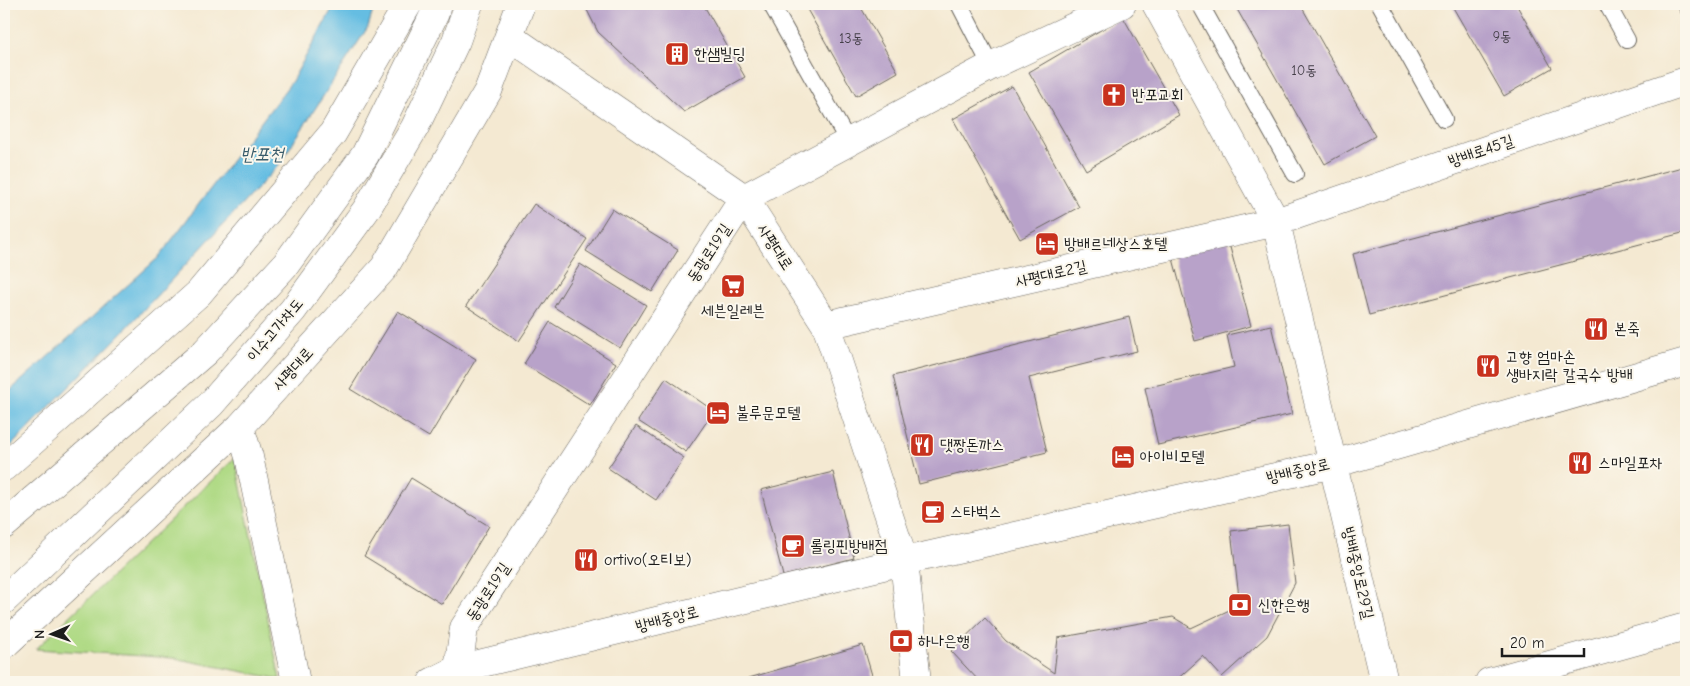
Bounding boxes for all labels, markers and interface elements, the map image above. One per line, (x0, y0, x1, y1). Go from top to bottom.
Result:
house number: 9동 (1493, 28, 1511, 45)
house number: 13동 (839, 30, 863, 47)
building icon: 한샘빌딩 (664, 41, 690, 67)
place label: 한샘빌딩 (694, 45, 746, 63)
house number: 10동 (1291, 62, 1317, 79)
church icon: 반포교회 (1101, 82, 1127, 108)
place label: 반포교회 (1132, 86, 1184, 104)
street label: 방배로45길 (1446, 131, 1516, 171)
water label: 반포천 (240, 144, 285, 165)
street label: 동광로19길 (683, 220, 735, 286)
street label: 사평대로 (753, 221, 797, 273)
hotel icon: 방배르네상스호텔 (1034, 231, 1060, 257)
place label: 방배르네상스호텔 (1064, 235, 1167, 253)
street label: 사평대로2길 (1014, 257, 1089, 291)
supermarket icon: 세븐일레븐 (720, 273, 746, 299)
street label: 이수고가차도 (243, 295, 307, 365)
place label: 세븐일레븐 (701, 302, 765, 320)
restaurant icon: 본죽 (1583, 316, 1609, 342)
place label: 본죽 (1614, 320, 1640, 338)
street label: 사평대로 (269, 344, 317, 394)
place label: 고향 엄마손 생바지락 칼국수 방배 (1506, 348, 1633, 384)
restaurant icon: 고향 엄마손 생바지락 칼국수 방배 (1475, 353, 1501, 379)
hotel icon: 불루문모텔 (705, 400, 731, 426)
place label: 불루문모텔 (736, 404, 801, 422)
restaurant icon: 댓짱돈까스 (909, 432, 935, 458)
place label: 댓짱돈까스 (940, 436, 1004, 454)
hotel icon: 아이비모텔 (1110, 444, 1136, 470)
place label: 아이비모텔 (1140, 448, 1205, 466)
restaurant icon: 스마일포차 (1567, 450, 1593, 476)
place label: 스마일포차 (1598, 454, 1663, 472)
street label: 방배중앙로 (1265, 455, 1331, 487)
cafe icon: 스타벅스 (920, 499, 946, 525)
place label: 스타벅스 (950, 503, 1002, 521)
street label: 방배중앙로29길 (1339, 525, 1377, 621)
cafe icon: 롤링핀방배점 (780, 533, 806, 559)
place label: 롤링핀방배점 (810, 537, 887, 555)
restaurant icon: ortivo(오티보) (573, 547, 599, 573)
place label: ortivo(오티보) (604, 551, 692, 569)
street label: 동광로19길 (462, 559, 514, 625)
bank icon: 신한은행 (1227, 592, 1253, 618)
place label: 신한은행 (1258, 596, 1310, 614)
street label: 방배중앙로 (634, 602, 700, 636)
north arrow (28, 608, 78, 658)
scale bar (1502, 626, 1585, 658)
bank icon: 하나은행 (888, 628, 914, 654)
text: N (31, 630, 48, 639)
place label: 하나은행 (918, 632, 970, 650)
text: 20 m (1510, 634, 1544, 652)

